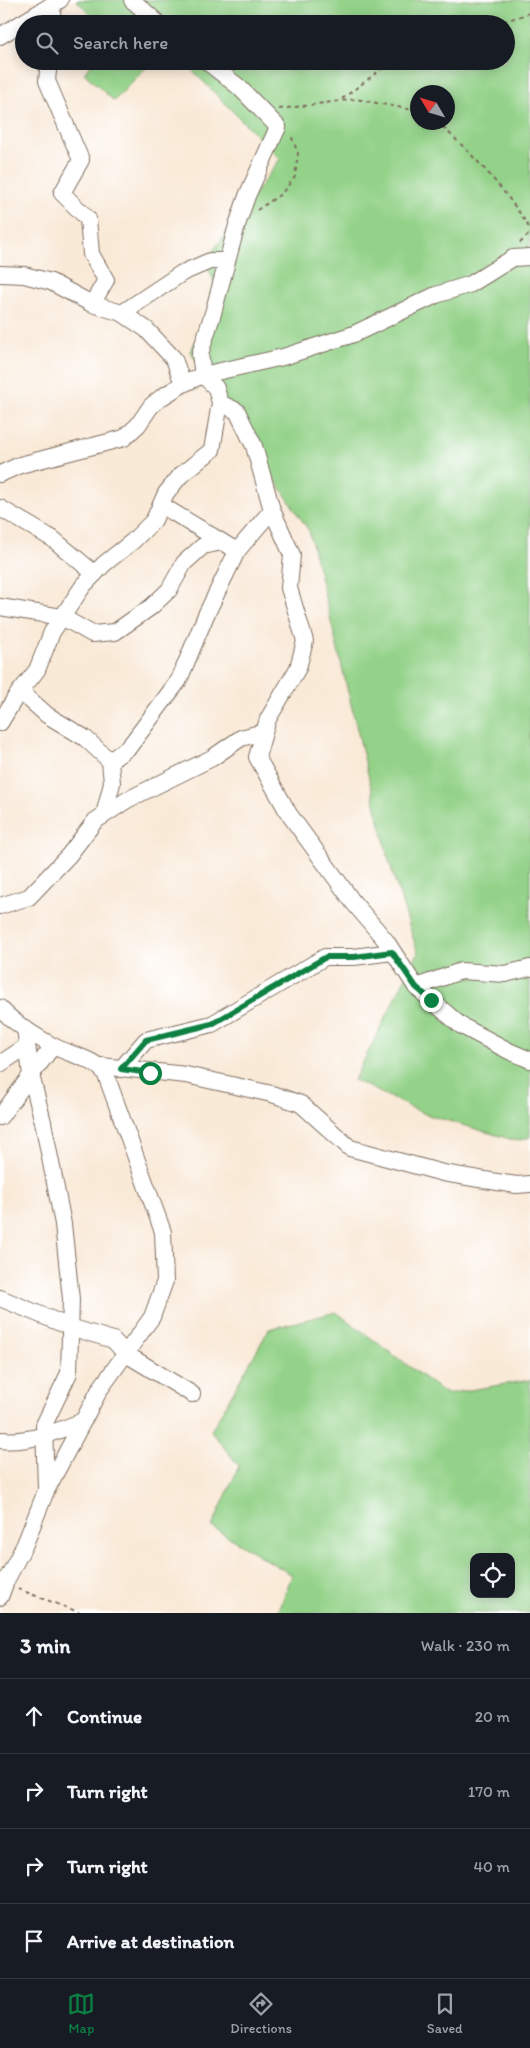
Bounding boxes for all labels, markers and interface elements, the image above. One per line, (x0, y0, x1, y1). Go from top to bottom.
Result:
search box (15, 15, 515, 70)
icon: search (33, 29, 61, 57)
text: Search here (73, 31, 168, 54)
north arrow (410, 85, 455, 130)
route end (420, 989, 443, 1012)
route start (139, 1062, 162, 1085)
map controls (470, 1553, 515, 1598)
button: locate (470, 1553, 515, 1598)
text: 3 min (20, 1633, 70, 1658)
text: Walk · 230 m (421, 1636, 510, 1655)
icon: ahead (20, 1702, 48, 1730)
text: Continue (67, 1705, 142, 1728)
text: 20 m (475, 1707, 510, 1726)
icon: right (20, 1777, 48, 1805)
text: Turn right (67, 1780, 148, 1803)
text: 170 m (468, 1782, 510, 1801)
icon: right (20, 1852, 48, 1880)
text: Turn right (67, 1855, 148, 1878)
text: 40 m (473, 1857, 510, 1876)
icon: arrive (20, 1927, 48, 1955)
text: Arrive at destination (67, 1930, 234, 1953)
tab: Map (67, 1990, 95, 2037)
tab: Directions (230, 1990, 292, 2037)
tab: Saved (427, 1990, 463, 2037)

